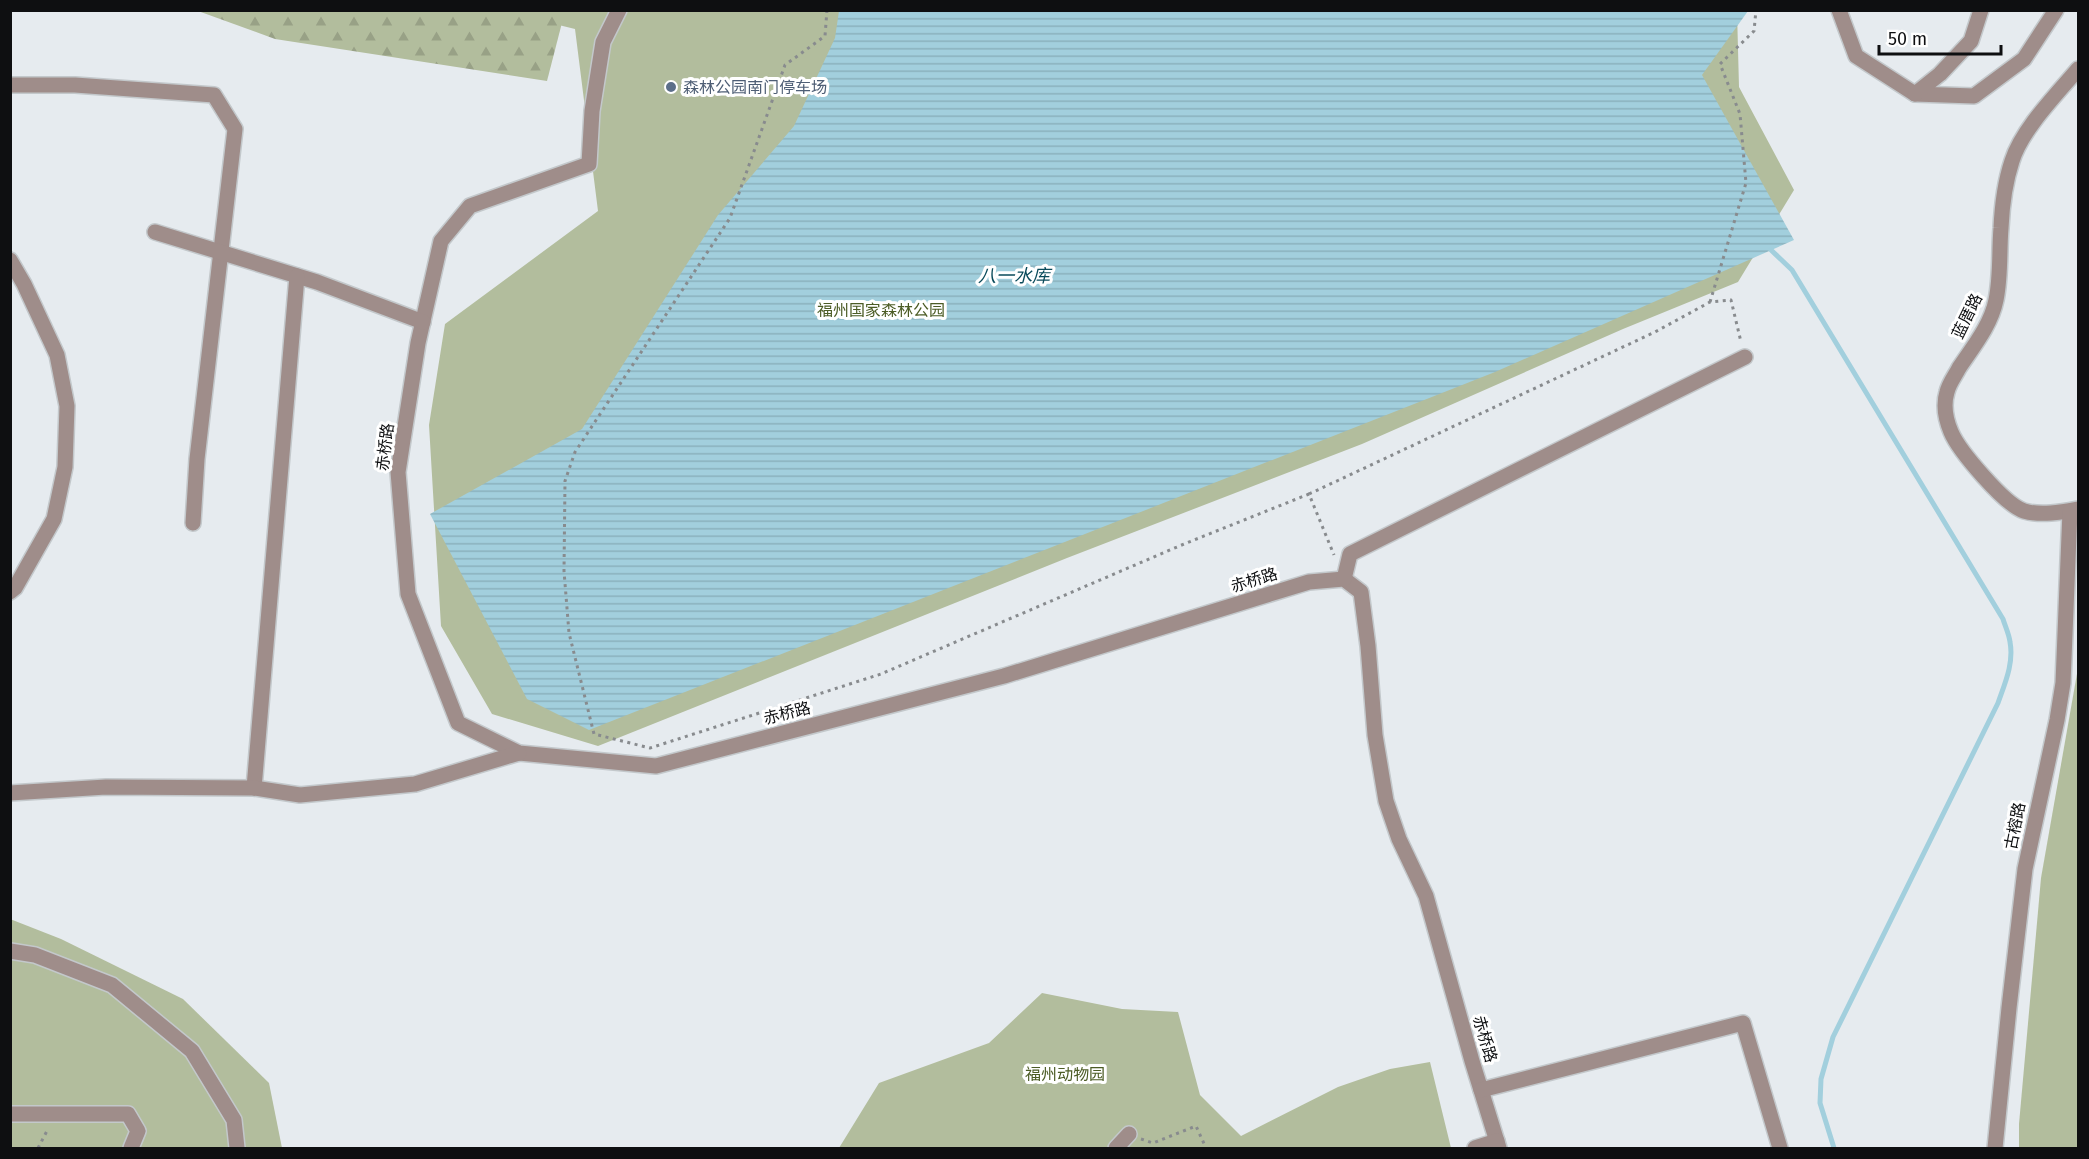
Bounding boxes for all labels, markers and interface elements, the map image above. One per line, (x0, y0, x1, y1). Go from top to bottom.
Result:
scale bar (1879, 18, 2000, 56)
text: 50 m (1888, 28, 1927, 50)
place label: 森林公园南门停车场 (683, 78, 827, 97)
marker: 森林公园南门停车场 (664, 80, 678, 94)
water label: 八一水库 (978, 265, 1053, 287)
street label: 蓝厝路 (1948, 290, 1986, 342)
park label: 福州国家森林公园 (817, 301, 945, 320)
street label: 赤桥路 (373, 422, 397, 472)
street label: 赤桥路 (1228, 564, 1280, 596)
street label: 赤桥路 (761, 698, 813, 728)
street label: 古榕路 (2001, 801, 2029, 851)
street label: 赤桥路 (1469, 1013, 1501, 1065)
park label: 福州动物园 (1025, 1065, 1105, 1084)

